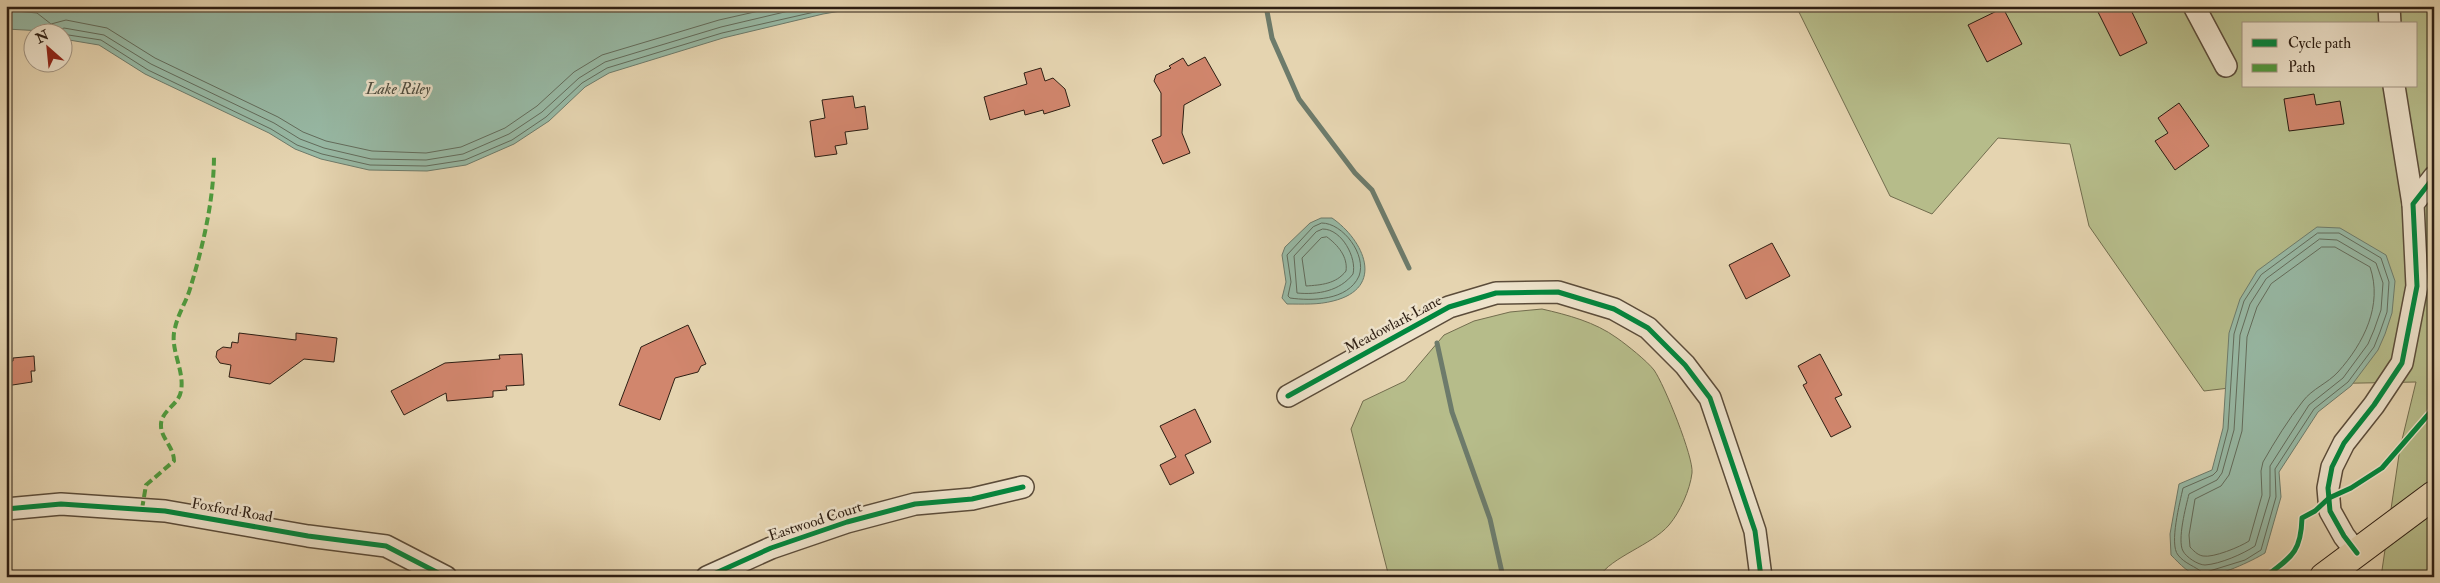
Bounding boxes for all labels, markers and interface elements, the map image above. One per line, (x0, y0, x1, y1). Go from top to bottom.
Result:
north arrow (22, 22, 72, 72)
legend (2242, 22, 2418, 88)
text: N (32, 26, 52, 48)
text: Cycle path (2288, 34, 2351, 54)
text: Path (2288, 58, 2315, 77)
water label: Lake Riley (365, 79, 431, 99)
street label: Meadowlark Lane (1341, 291, 1445, 358)
street label: Foxford Road (190, 494, 275, 527)
street label: Eastwood Court (766, 497, 865, 546)

